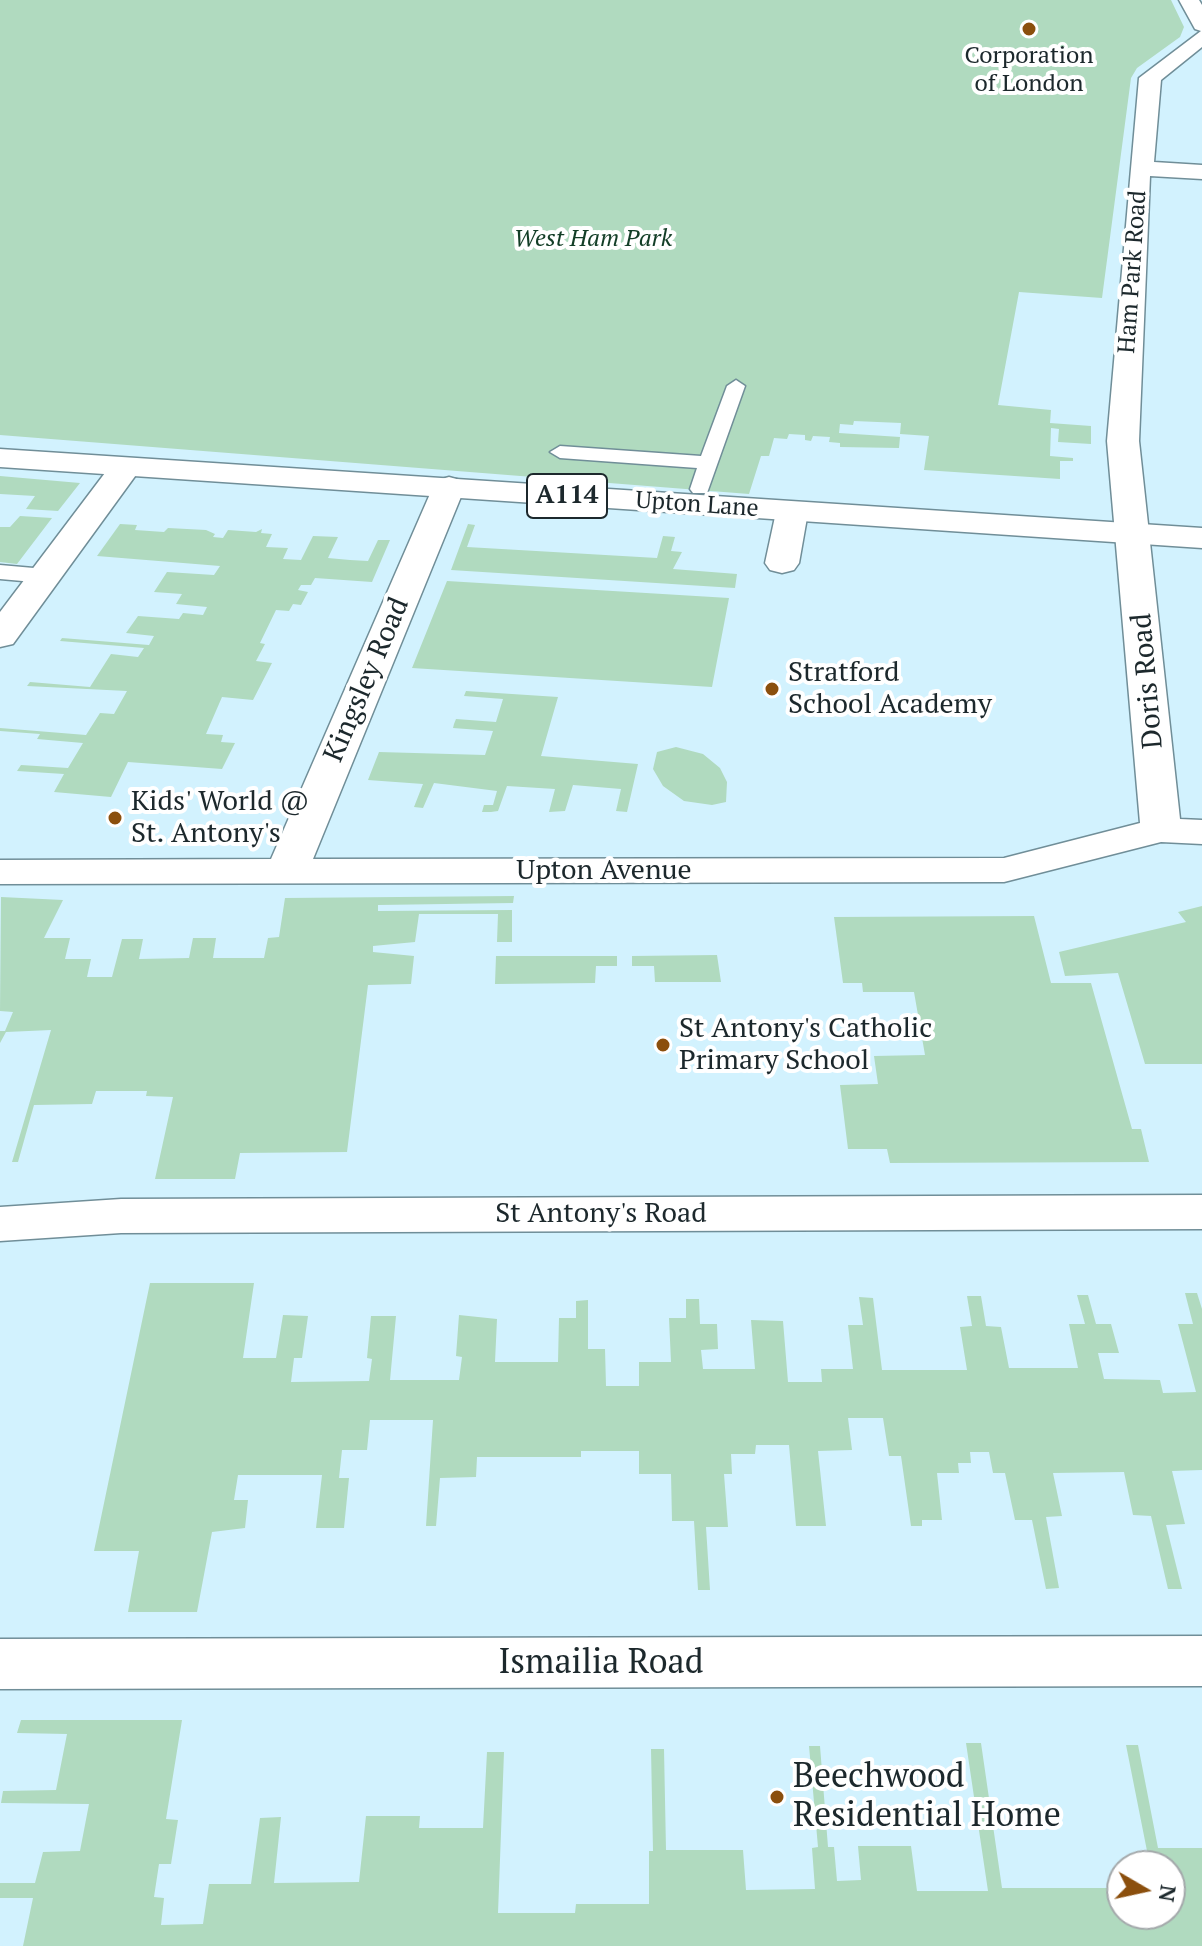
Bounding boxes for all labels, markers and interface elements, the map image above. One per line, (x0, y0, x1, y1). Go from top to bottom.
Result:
marker: Corporation of London (1020, 20, 1038, 38)
place label: Corporation of London (964, 42, 1094, 98)
street label: Ham Park Road (1113, 189, 1153, 355)
park label: West Ham Park (514, 225, 672, 253)
road number: A114 (527, 474, 607, 518)
street label: Upton Lane (634, 486, 760, 524)
street label: Kingsley Road (317, 593, 417, 767)
street label: Doris Road (1125, 612, 1171, 750)
place label: Stratford School Academy (788, 656, 992, 722)
marker: Stratford School Academy (763, 680, 781, 698)
place label: Kids' World @ St. Antony's (131, 785, 309, 851)
marker: Kids' World @ St. Antony's (106, 809, 124, 827)
street label: Upton Avenue (516, 854, 692, 888)
place label: St Antony's Catholic Primary School (679, 1012, 932, 1078)
marker: St Antony's Catholic Primary School (654, 1036, 672, 1054)
street label: St Antony's Road (495, 1197, 707, 1231)
street label: Ismailia Road (498, 1643, 704, 1683)
place label: Beechwood Residential Home (793, 1757, 1061, 1836)
marker: Beechwood Residential Home (768, 1788, 786, 1806)
north arrow (1106, 1850, 1186, 1930)
text: N (1153, 1883, 1184, 1904)

